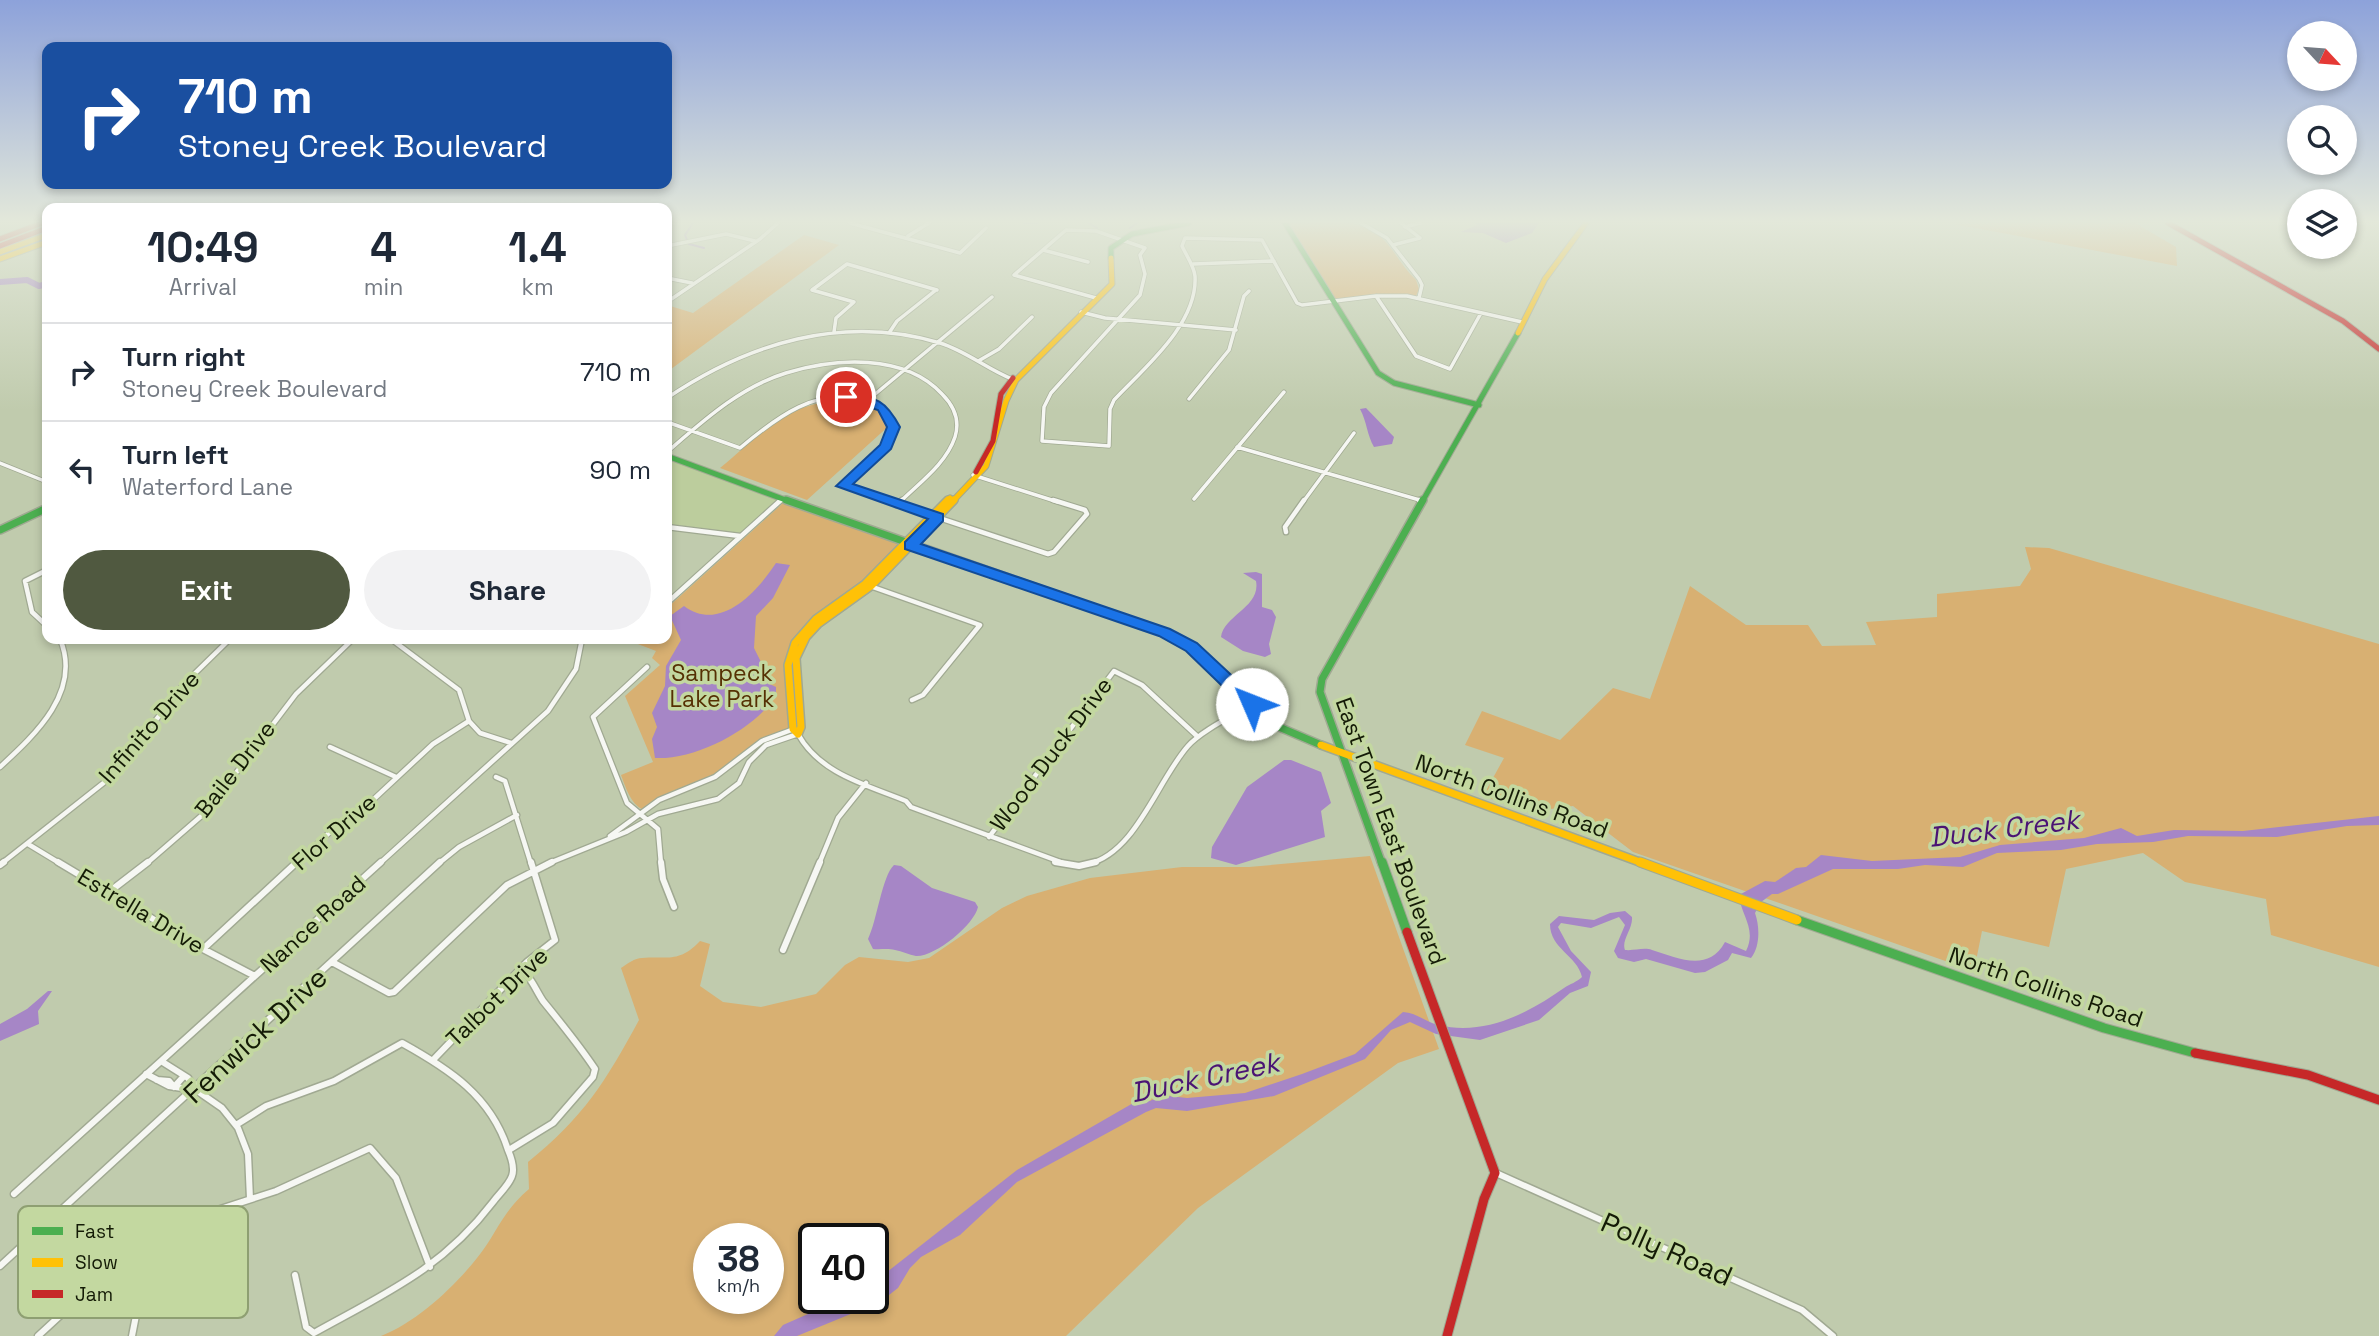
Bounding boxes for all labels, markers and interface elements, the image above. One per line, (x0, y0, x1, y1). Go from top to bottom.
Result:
north arrow (2287, 21, 2357, 91)
map controls (2287, 21, 2357, 259)
text: 710 m (178, 65, 313, 127)
icon: right (63, 70, 154, 161)
button: search (2287, 105, 2357, 175)
text: Stoney Creek Boulevard (178, 126, 547, 166)
button: layers (2287, 189, 2357, 259)
text: 10:49 (147, 221, 259, 274)
text: 4 (370, 221, 397, 274)
text: 1.4 (509, 221, 567, 274)
text: Arrival (169, 272, 237, 302)
text: min (364, 272, 403, 302)
text: km (522, 272, 554, 302)
text: Turn right (122, 340, 246, 374)
icon: right (63, 353, 101, 391)
text: 710 m (580, 355, 651, 389)
pin (816, 367, 876, 427)
text: Stoney Creek Boulevard (122, 374, 387, 404)
icon: arrive (827, 378, 865, 416)
text: Turn left (122, 438, 229, 472)
icon: left (63, 451, 101, 489)
text: 90 m (589, 453, 651, 487)
text: Waterford Lane (122, 472, 293, 502)
button: Exit (63, 550, 350, 630)
button: Share (364, 550, 651, 630)
park label: Sampeck Lake Park (670, 658, 774, 714)
street label: Infinito Drive (92, 664, 206, 790)
position arrow (1215, 667, 1289, 741)
street label: Wood Duck Drive (983, 671, 1119, 837)
street label: East Town East Boulevard (1329, 693, 1453, 969)
street label: Baile Drive (188, 715, 282, 823)
street label: North Collins Road (1411, 747, 1613, 845)
street label: Flor Drive (286, 787, 382, 877)
water label: Duck Creek (1927, 801, 2084, 855)
street label: Estrella Drive (72, 861, 210, 961)
street label: Nance Road (254, 869, 372, 979)
street label: North Collins Road (1945, 940, 2147, 1034)
street label: Talbot Drive (440, 941, 554, 1053)
street label: Fenwick Drive (175, 959, 335, 1111)
water label: Duck Creek (1127, 1043, 1285, 1110)
street label: Polly Road (1596, 1204, 1738, 1294)
legend (18, 1206, 248, 1318)
text: Fast (75, 1219, 115, 1244)
speed limit sign: 40 (798, 1223, 889, 1314)
text: 38 (717, 1237, 760, 1281)
text: Slow (75, 1250, 118, 1275)
text: km/h (717, 1274, 760, 1297)
text: Jam (75, 1282, 113, 1307)

